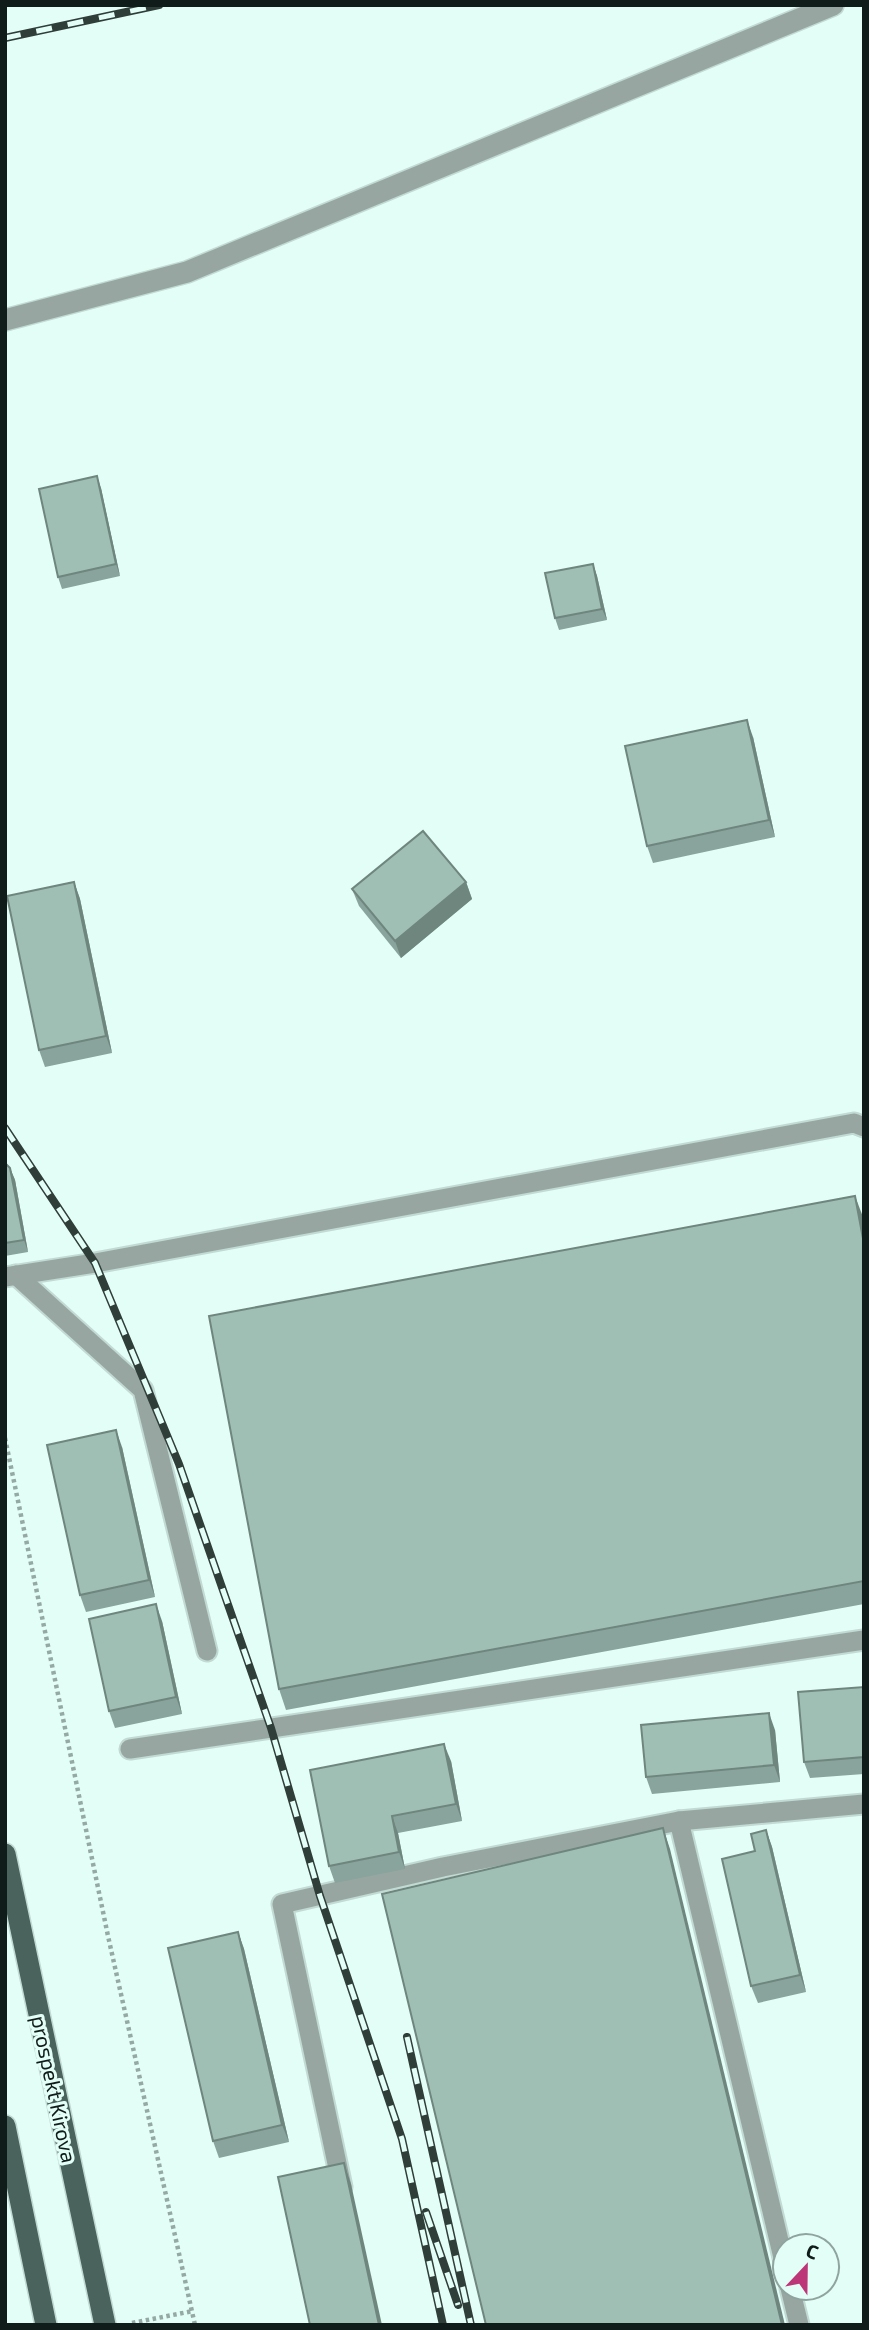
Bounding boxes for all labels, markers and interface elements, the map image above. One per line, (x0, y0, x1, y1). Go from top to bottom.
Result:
street label: prospekt Kirova (27, 2013, 83, 2165)
north arrow (771, 2232, 841, 2302)
text: С (803, 2238, 822, 2264)

